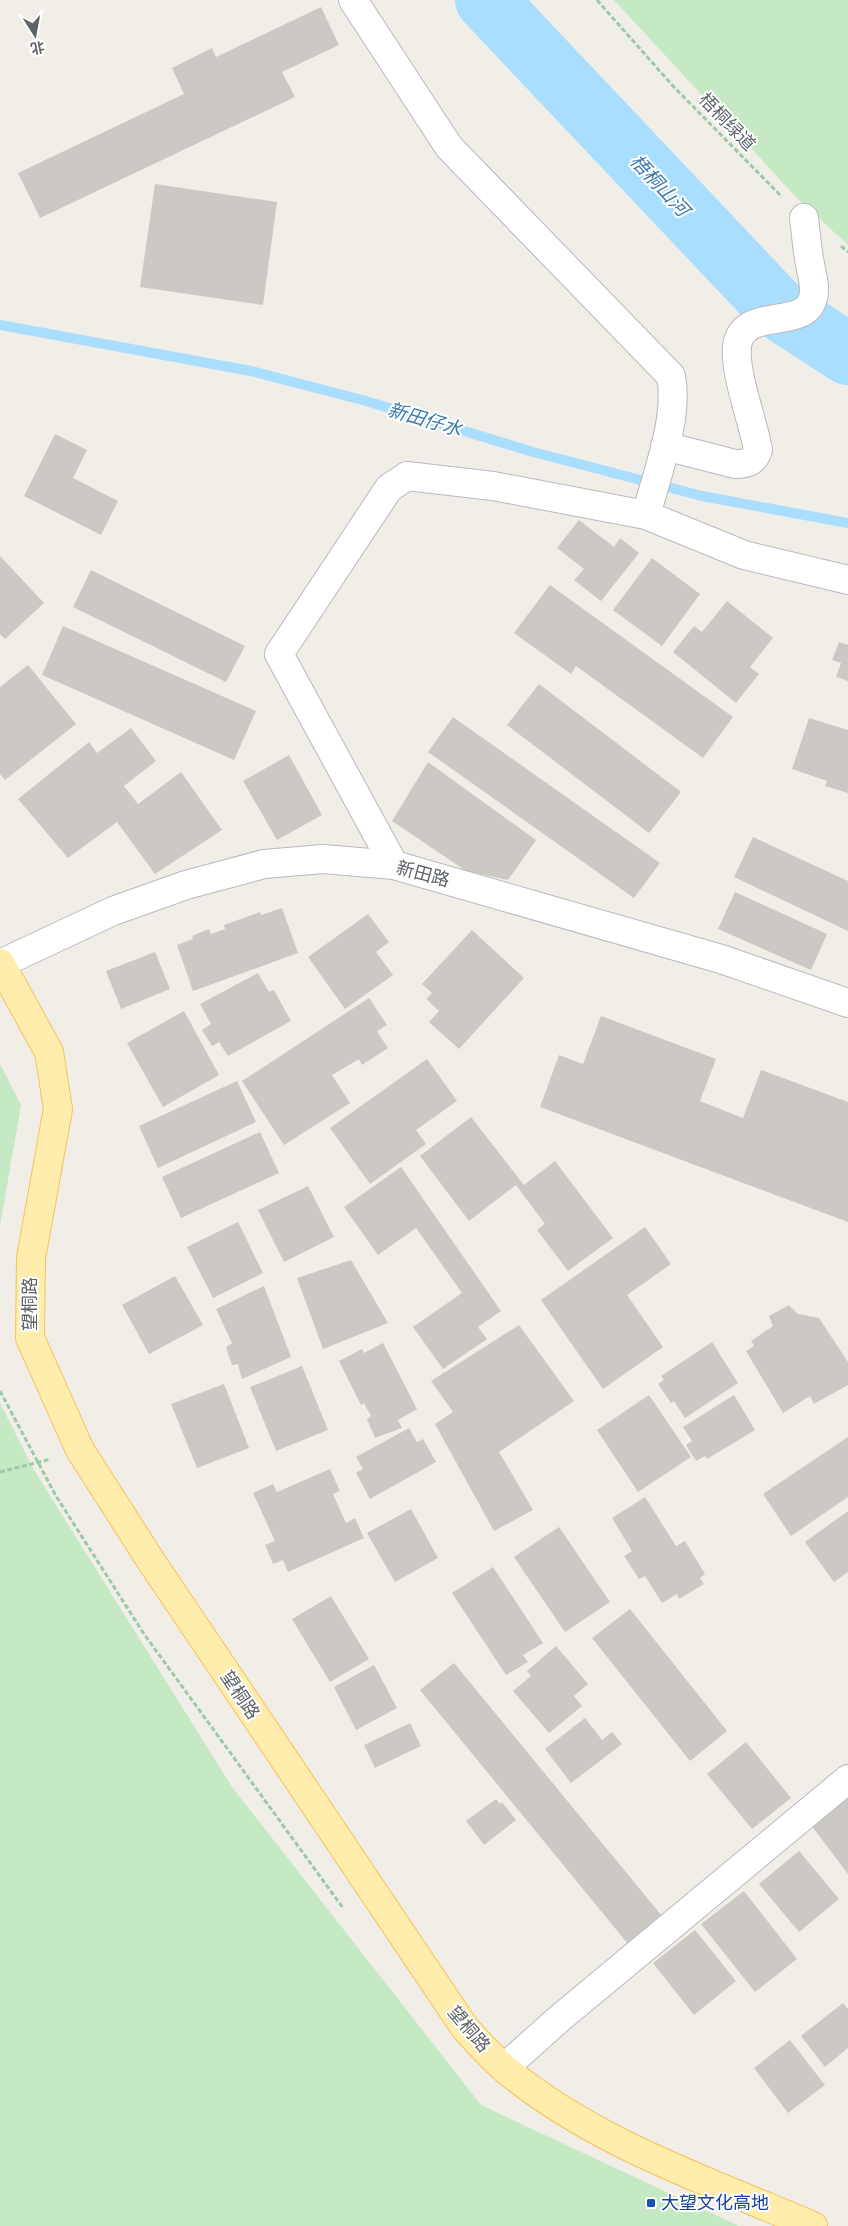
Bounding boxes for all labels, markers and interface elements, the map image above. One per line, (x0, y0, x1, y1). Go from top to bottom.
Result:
north arrow (10, 10, 60, 60)
text: 北 (29, 39, 46, 56)
street label: 梧桐绿道 (695, 89, 759, 155)
water label: 梧桐山河 (626, 151, 695, 223)
water label: 新田仔水 (385, 399, 465, 440)
street label: 新田路 (394, 857, 452, 891)
street label: 望桐路 (20, 1277, 40, 1331)
street label: 望桐路 (217, 1667, 263, 1723)
street label: 望桐路 (444, 2002, 494, 2056)
place label: 大望文化高地 (661, 2193, 769, 2213)
marker: 大望文化高地 (645, 2197, 657, 2209)

